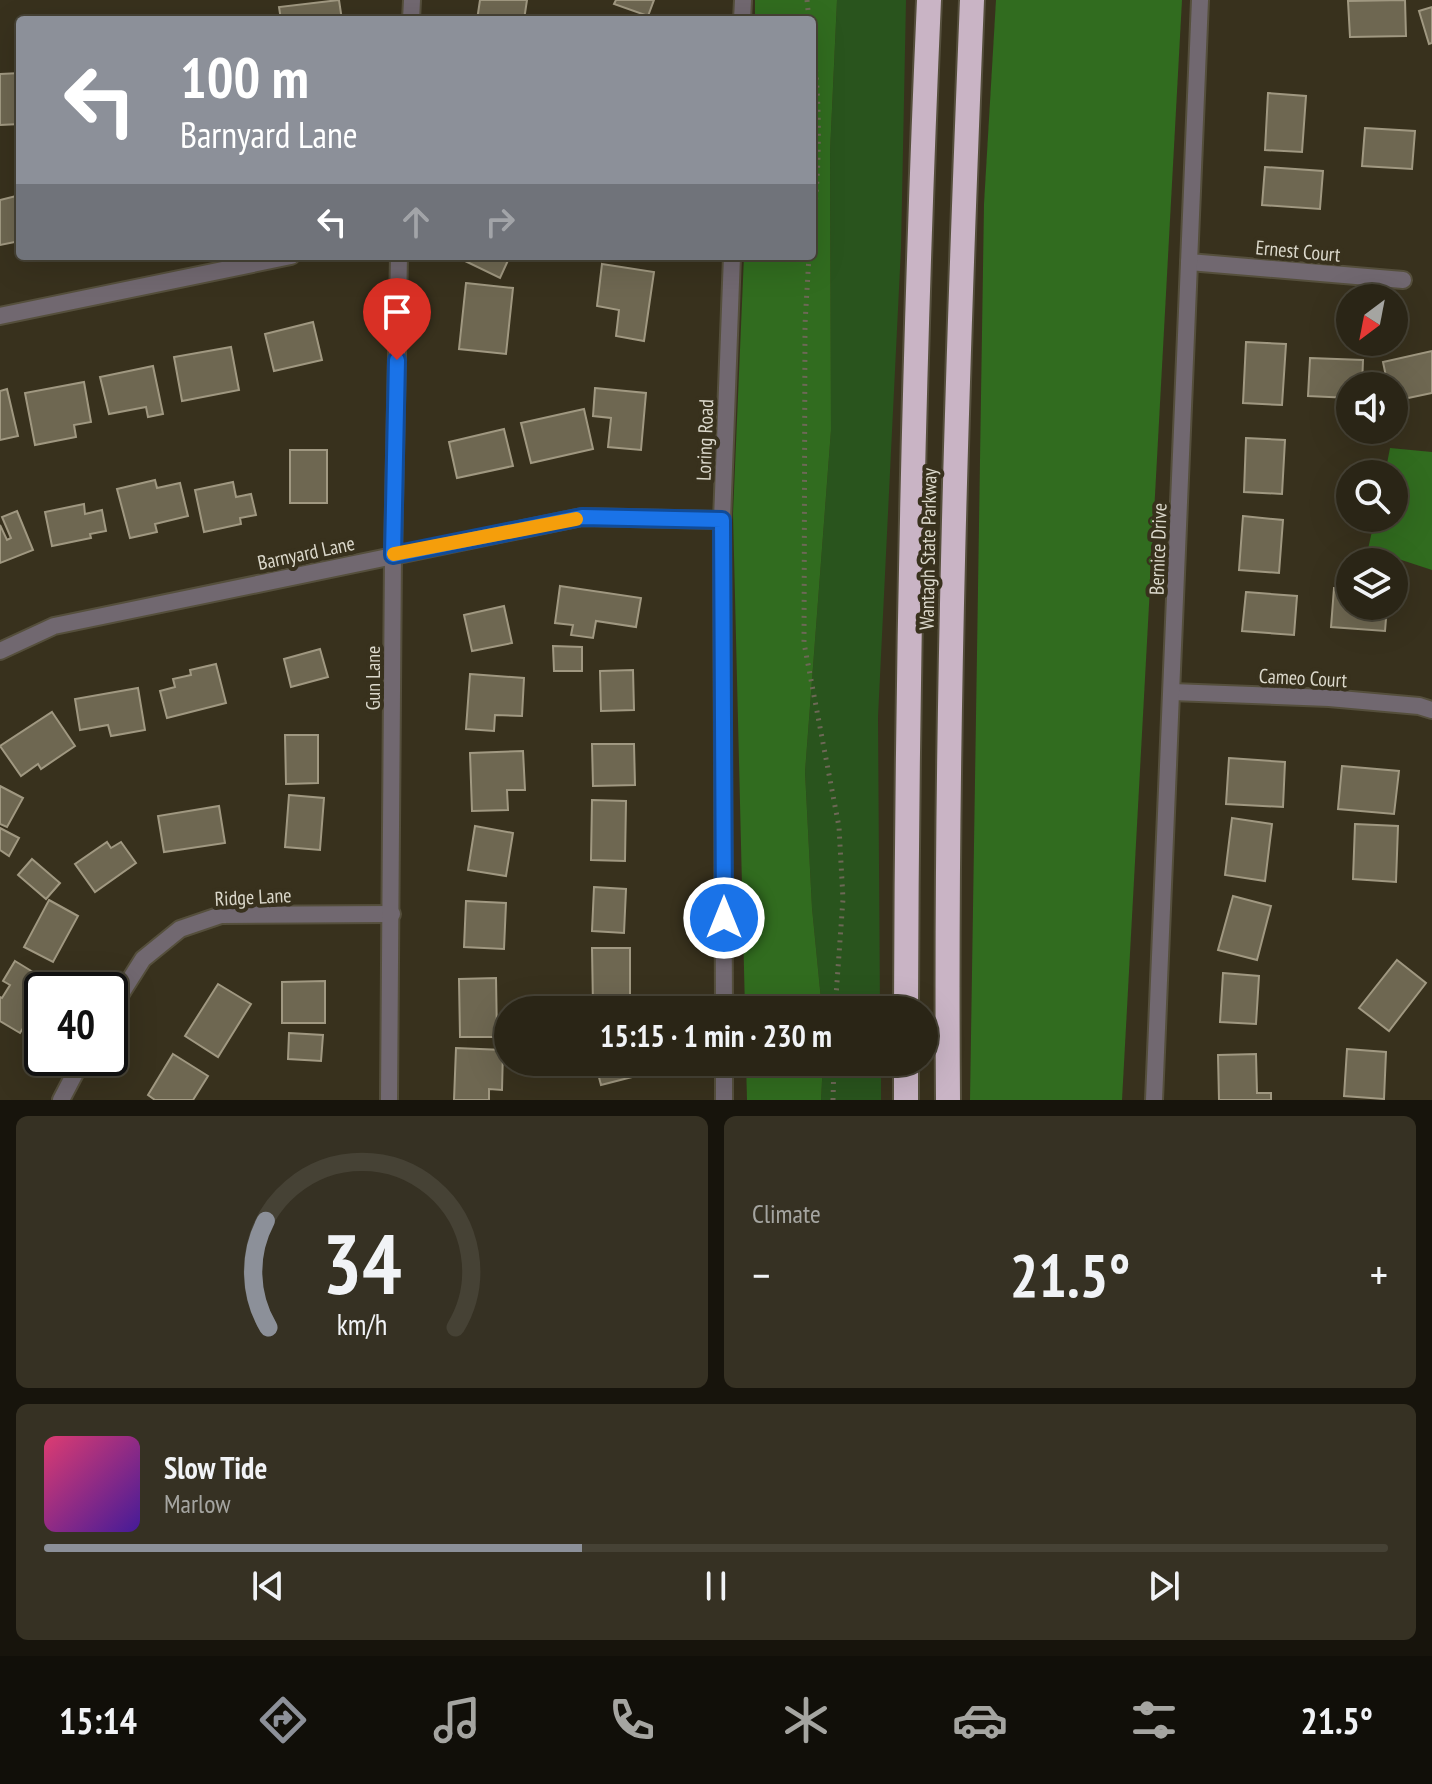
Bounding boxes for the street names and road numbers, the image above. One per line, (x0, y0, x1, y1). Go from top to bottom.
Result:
street label: Ernest Court (1255, 234, 1342, 268)
street label: Loring Road (691, 399, 719, 481)
street label: Wantagh State Parkway (914, 467, 942, 630)
street label: Bernice Drive (1143, 503, 1173, 595)
street label: Barnyard Lane (255, 530, 357, 576)
street label: Gun Lane (360, 646, 386, 710)
street label: Cameo Court (1258, 663, 1348, 693)
street label: Ridge Lane (214, 882, 292, 912)

